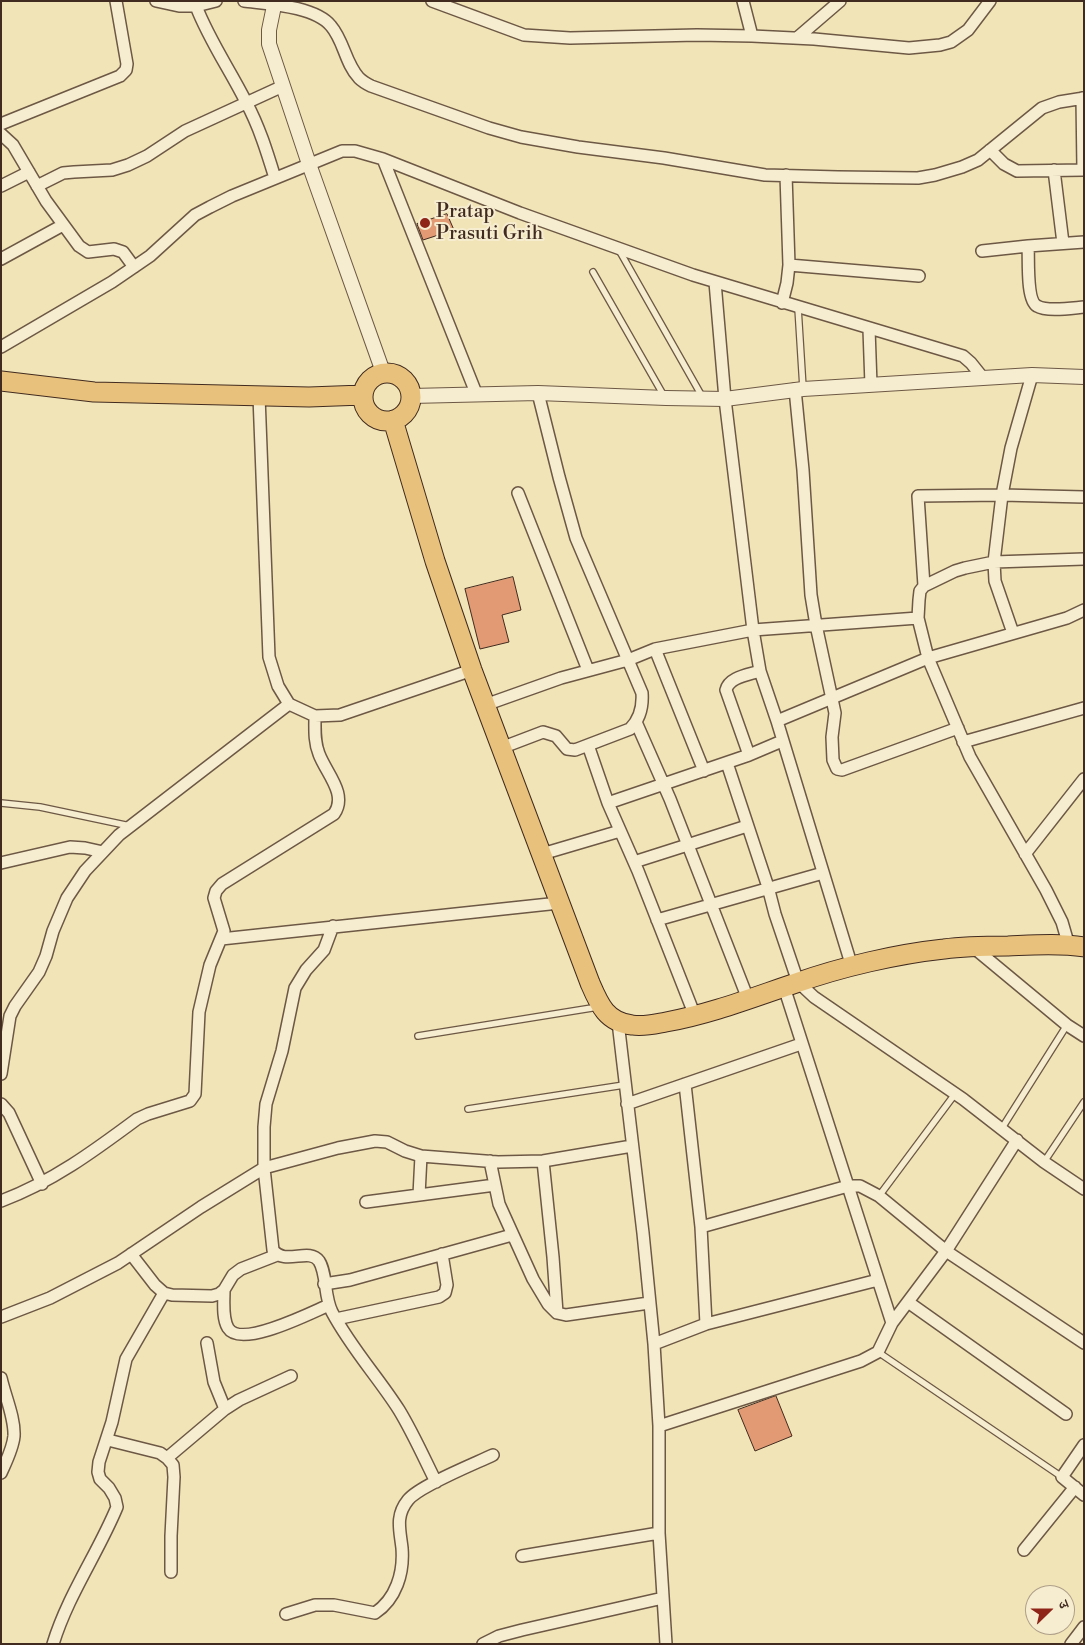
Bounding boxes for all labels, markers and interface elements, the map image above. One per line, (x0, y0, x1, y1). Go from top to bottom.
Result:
place label: Pratap Prasuti Grih (436, 201, 543, 245)
marker: Pratap Prasuti Grih (418, 216, 432, 230)
north arrow (1025, 1585, 1075, 1635)
text: उ (1053, 1598, 1073, 1611)

